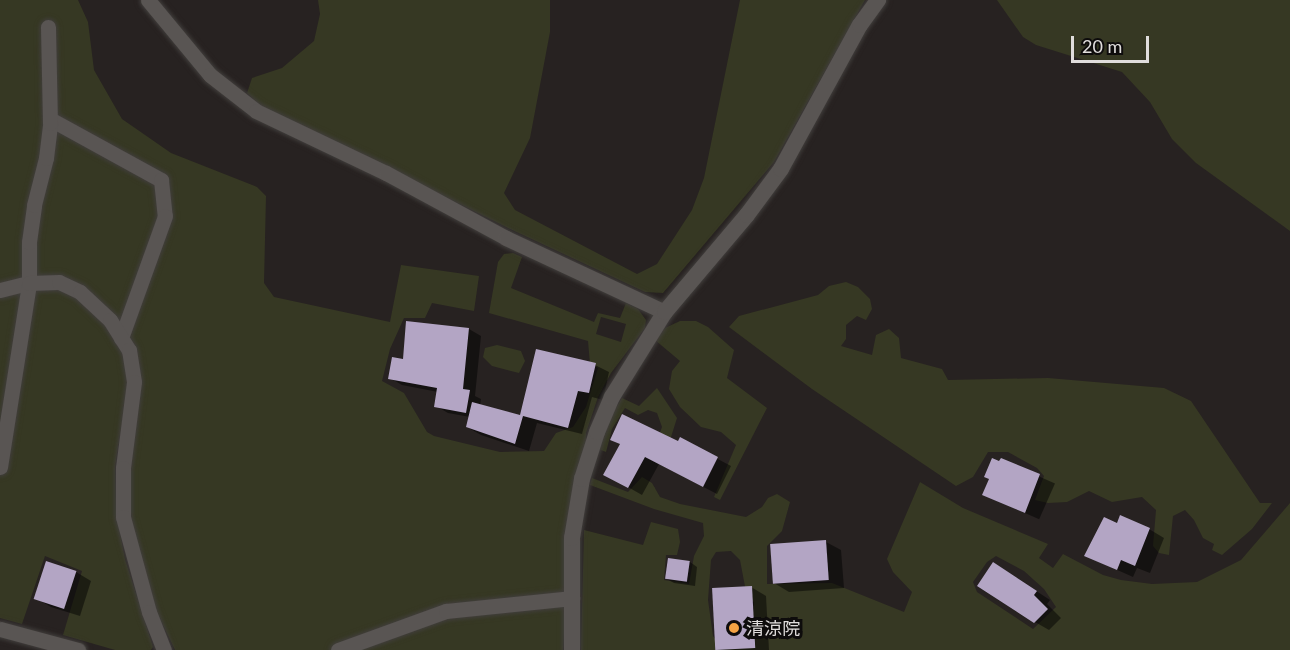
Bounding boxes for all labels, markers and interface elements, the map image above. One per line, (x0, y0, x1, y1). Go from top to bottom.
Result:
scale bar (1074, 24, 1152, 62)
text: 20 m (1082, 35, 1122, 57)
place label: 清涼院 (746, 617, 800, 639)
marker: 清涼院 (727, 621, 741, 635)

